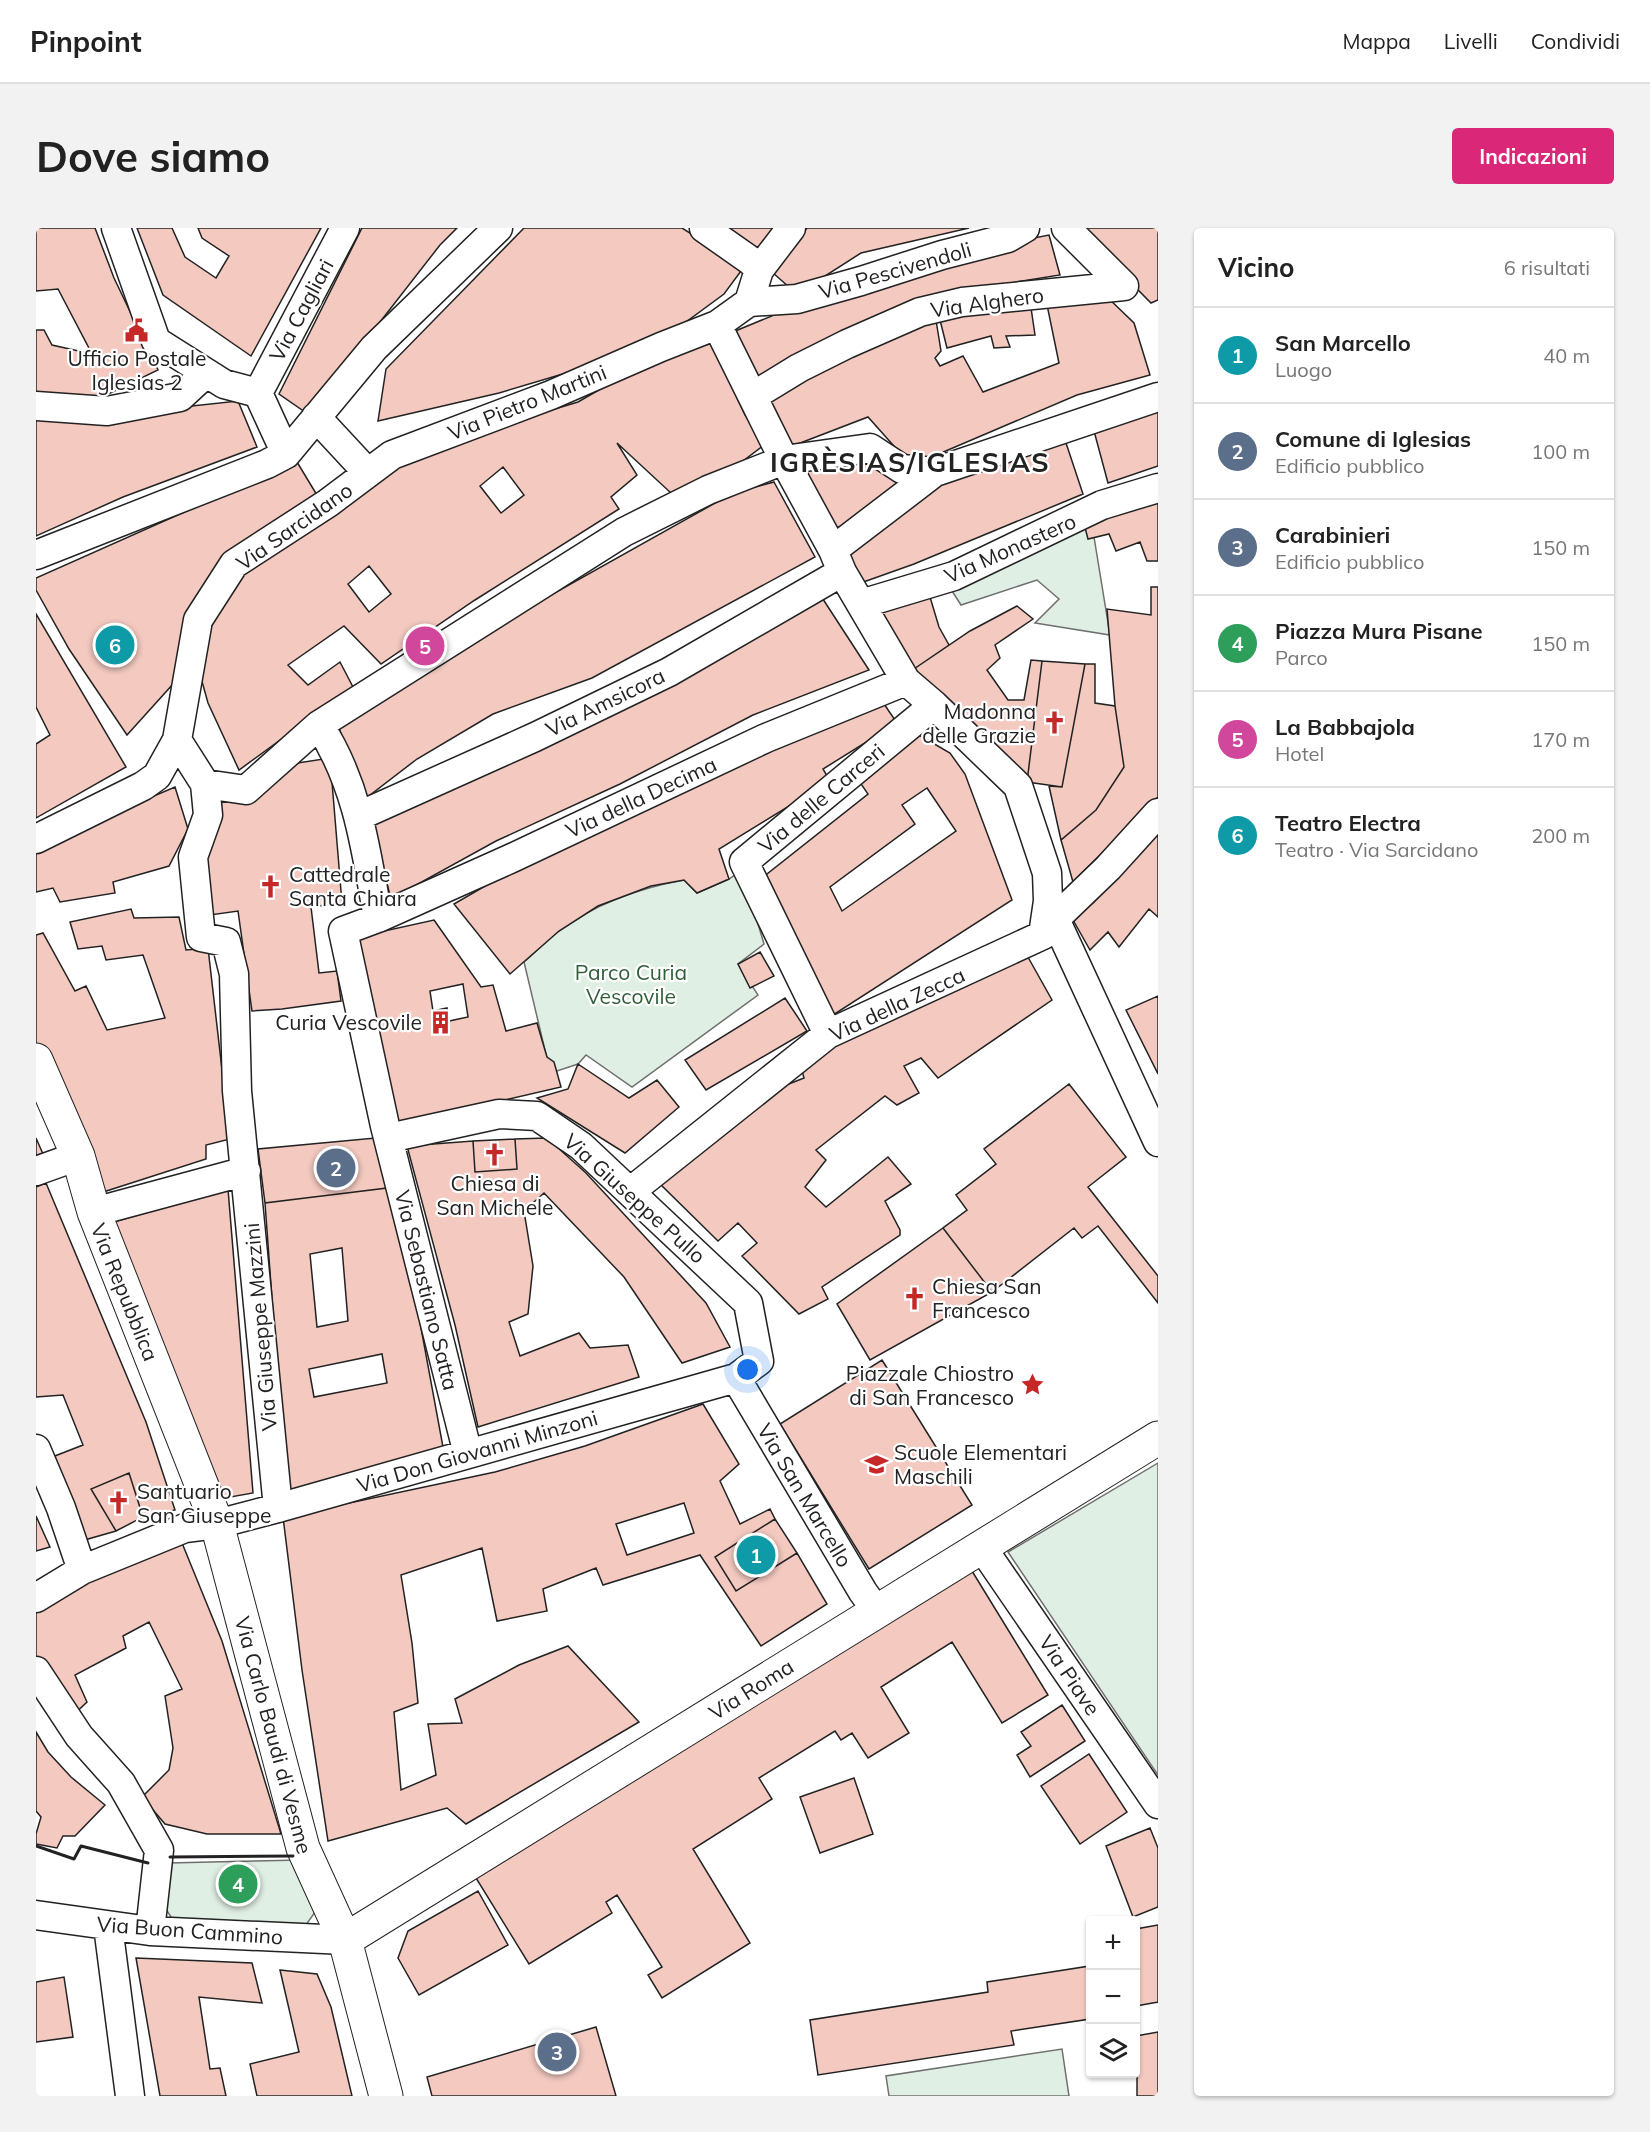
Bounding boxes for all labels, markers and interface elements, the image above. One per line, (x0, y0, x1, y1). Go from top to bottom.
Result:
text: Pinpoint (30, 24, 142, 59)
text: Mappa (1342, 28, 1411, 54)
text: Livelli (1444, 28, 1498, 54)
text: Condividi (1531, 28, 1620, 54)
button: Indicazioni (1452, 128, 1614, 184)
text: Dove siamo (36, 130, 270, 183)
street label: Via Pescivendoli (816, 236, 974, 304)
text: Vicino (1218, 251, 1295, 284)
street label: Via Cagliari (263, 254, 339, 366)
text: 6 risultati (1504, 255, 1590, 280)
street label: Via Alghero (929, 281, 1045, 323)
public building icon: Ufficio Postale Iglesias 2 (124, 317, 150, 343)
text: San Marcello (1275, 329, 1411, 357)
text: 1 (1232, 343, 1244, 368)
text: 40 m (1543, 343, 1590, 368)
place label: Ufficio Postale Iglesias 2 (68, 345, 206, 395)
text: Luogo (1275, 357, 1332, 382)
street label: Via Pietro Martini (444, 358, 610, 446)
text: Comune di Iglesias (1275, 425, 1471, 453)
text: 2 (1232, 439, 1244, 464)
text: 100 m (1531, 439, 1590, 464)
district label: IGRÈSIAS/IGLESIAS (770, 445, 1050, 479)
text: Edificio pubblico (1275, 453, 1424, 478)
street label: Via Sarcidano (231, 476, 357, 576)
street label: Via Monastero (940, 507, 1080, 589)
text: Carabinieri (1275, 521, 1390, 549)
text: 3 (1232, 535, 1244, 560)
text: 150 m (1531, 535, 1590, 560)
text: Edificio pubblico (1275, 549, 1424, 574)
text: Piazza Mura Pisane (1275, 617, 1483, 645)
pin: 6 (96, 622, 134, 668)
pin: 5 (406, 624, 444, 668)
text: 4 (1232, 631, 1244, 656)
text: 150 m (1531, 631, 1590, 656)
text: Parco (1275, 645, 1328, 670)
street label: Via Amsicora (541, 662, 669, 742)
place label: Madonna delle Grazie (922, 698, 1036, 748)
church icon: Madonna delle Grazie (1041, 710, 1067, 736)
text: La Babbajola (1275, 713, 1415, 741)
text: 5 (1232, 727, 1244, 752)
text: 170 m (1531, 727, 1590, 752)
street label: Via delle Carceri (753, 738, 889, 858)
text: Hotel (1275, 741, 1324, 766)
street label: Via della Decima (561, 751, 721, 843)
text: Teatro Electra (1275, 809, 1421, 837)
text: 6 (1232, 823, 1244, 848)
text: 200 m (1531, 823, 1590, 848)
text: Teatro · Via Sarcidano (1275, 837, 1478, 862)
place label: Cattedrale Santa Chiara (289, 861, 417, 911)
church icon: Cattedrale Santa Chiara (258, 873, 284, 899)
park label: Parco Curia Vescovile (575, 959, 687, 1009)
street label: Via della Zecca (825, 961, 969, 1047)
place label: Curia Vescovile (275, 1009, 422, 1035)
building icon: Curia Vescovile (427, 1009, 453, 1035)
street label: Via Giuseppe Pullo (559, 1128, 711, 1268)
church icon: Chiesa di San Michele (482, 1142, 508, 1168)
pin: 2 (316, 1146, 356, 1190)
place label: Chiesa di San Michele (436, 1170, 554, 1220)
street label: Via Sebastiano Satta (390, 1187, 464, 1393)
street label: Via Repubblica (86, 1219, 164, 1365)
street label: Via Giuseppe Mazzini (238, 1222, 282, 1432)
place label: Chiesa San Francesco (932, 1273, 1042, 1323)
church icon: Chiesa San Francesco (901, 1285, 927, 1311)
your location (733, 1355, 762, 1384)
place label: Piazzale Chiostro di San Francesco (846, 1360, 1014, 1410)
place icon: Piazzale Chiostro di San Francesco (1019, 1372, 1045, 1398)
street label: Via Don Giovanni Minzoni (354, 1404, 600, 1498)
street label: Via San Marcello (752, 1418, 858, 1572)
place label: Scuole Elementari Maschili (894, 1439, 1067, 1489)
school or university icon: Scuole Elementari Maschili (863, 1451, 889, 1477)
place label: Santuario San Giuseppe (137, 1478, 271, 1528)
church icon: Santuario San Giuseppe (106, 1490, 132, 1516)
pin: 1 (736, 1532, 776, 1578)
street label: Via Carlo Baudi di Vesme (230, 1613, 318, 1857)
street label: Via Piave (1034, 1630, 1106, 1720)
street label: Via Roma (704, 1653, 798, 1725)
pin: 4 (218, 1862, 258, 1906)
street label: Via Buon Cammino (96, 1911, 284, 1949)
map controls (1086, 1916, 1140, 2078)
button: + (1086, 1916, 1140, 1970)
button: − (1086, 1970, 1140, 2024)
button: layers (1086, 2024, 1140, 2078)
pin: 3 (538, 2030, 576, 2074)

